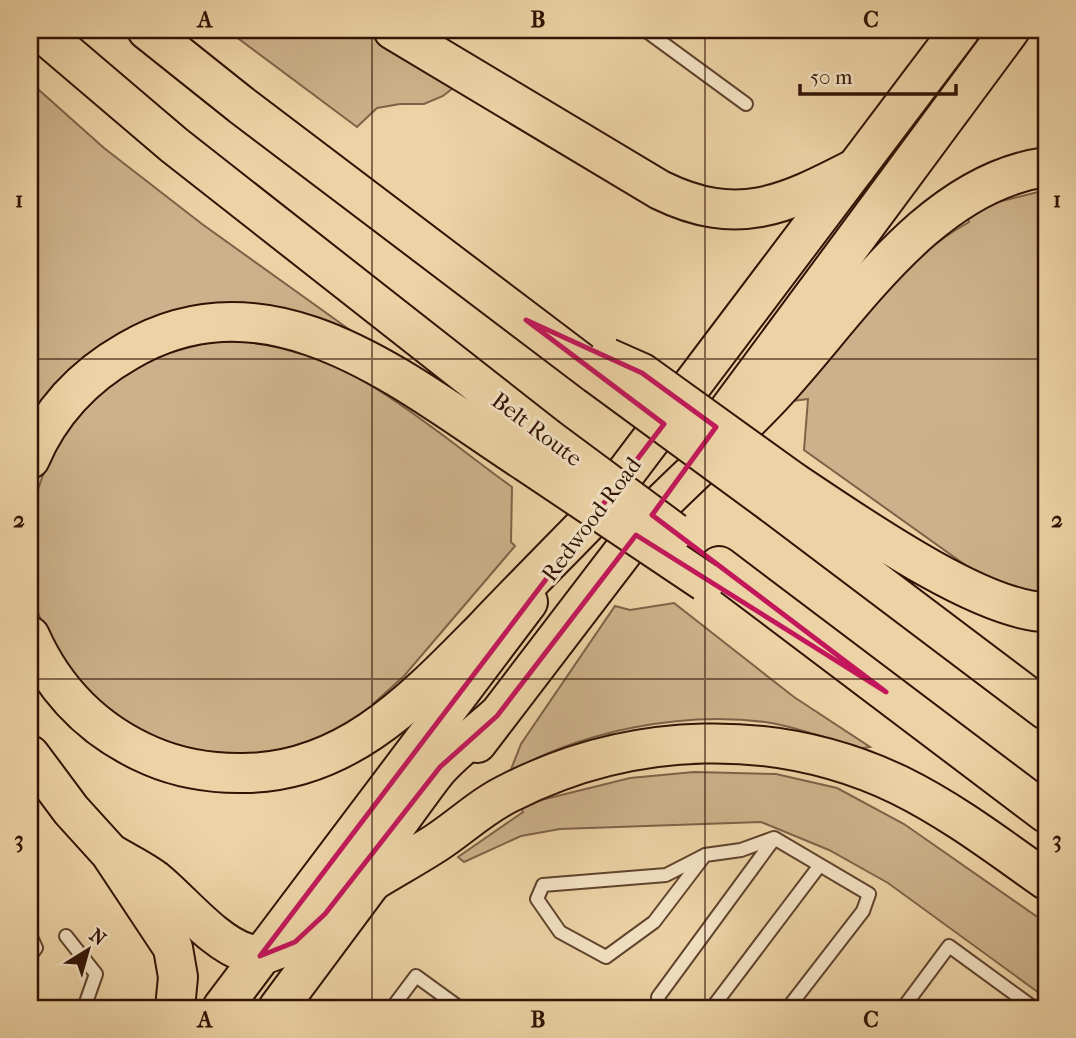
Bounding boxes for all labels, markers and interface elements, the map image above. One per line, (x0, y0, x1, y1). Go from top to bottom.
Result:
text: A (196, 6, 214, 33)
text: B (531, 6, 546, 33)
text: C (863, 6, 879, 33)
scale bar (800, 52, 955, 96)
text: 50 m (810, 65, 853, 89)
text: 1 (15, 186, 23, 213)
text: 1 (1053, 186, 1061, 213)
street label: Belt Route (486, 387, 587, 472)
street label: Redwood Road (536, 451, 647, 587)
text: 2 (13, 506, 25, 533)
text: 2 (1051, 506, 1063, 533)
text: 3 (14, 826, 24, 853)
text: 3 (1052, 826, 1062, 853)
north arrow (52, 916, 122, 986)
text: N (85, 924, 110, 951)
text: A (196, 1006, 214, 1033)
text: B (531, 1006, 546, 1033)
text: C (863, 1006, 879, 1033)

